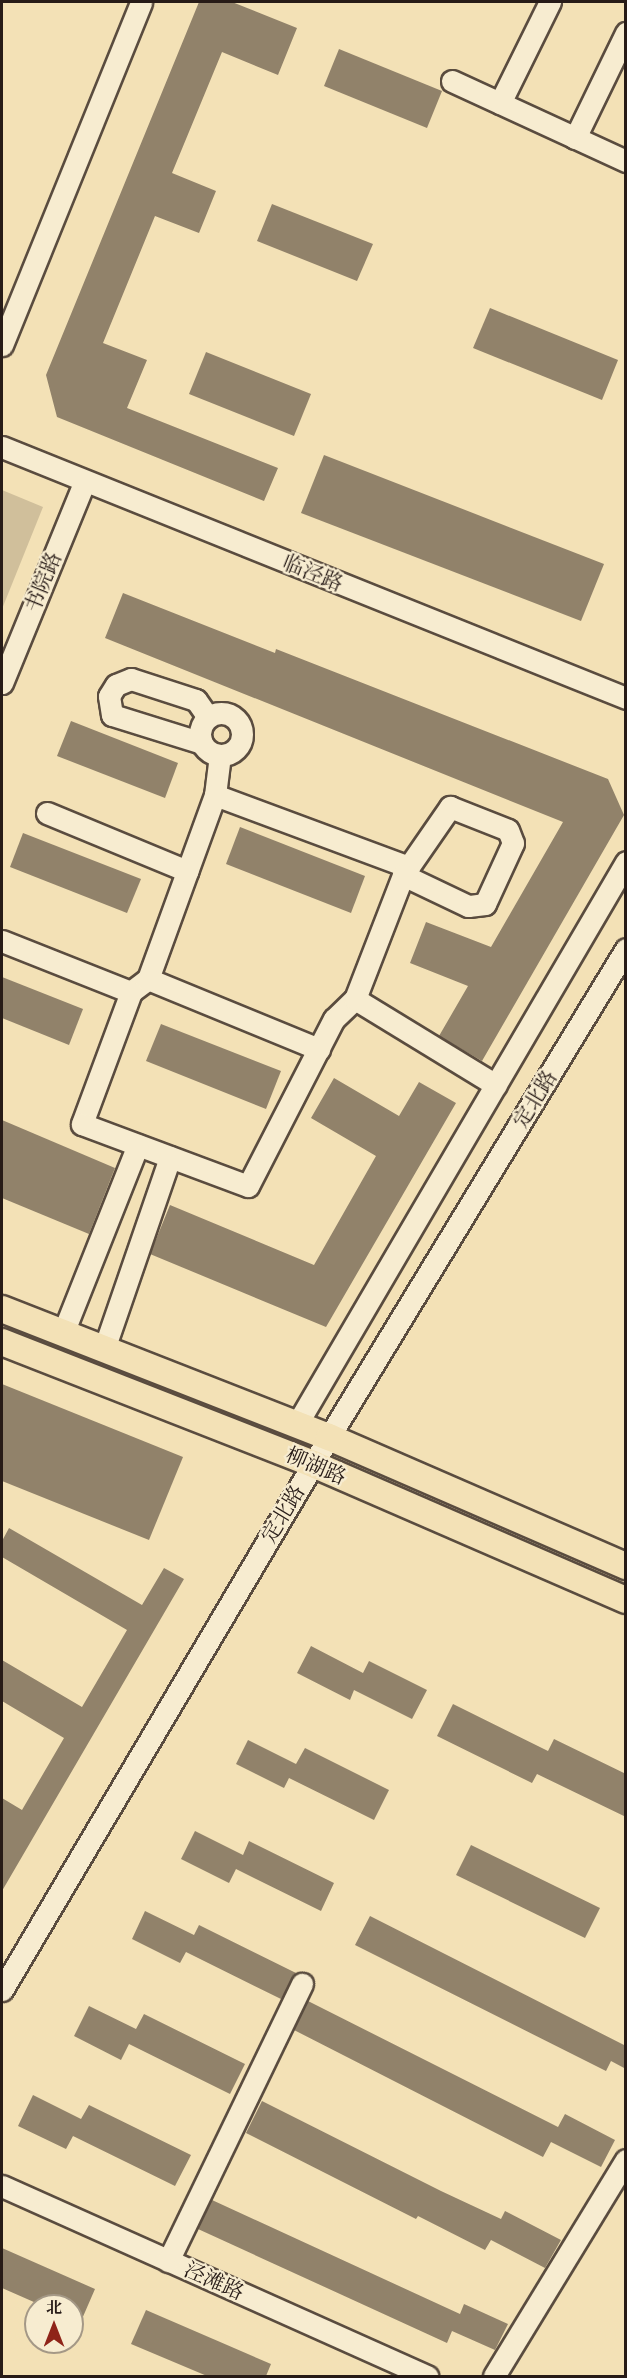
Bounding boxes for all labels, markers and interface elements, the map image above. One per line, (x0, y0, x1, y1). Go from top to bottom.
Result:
street label: 书院路 (20, 548, 66, 616)
street label: 临泾路 (279, 550, 347, 596)
street label: 定北路 (508, 1066, 562, 1132)
street label: 柳湖路 (282, 1442, 350, 1490)
street label: 定北路 (256, 1481, 310, 1547)
street label: 泾滩路 (180, 2257, 248, 2305)
north arrow (24, 2294, 84, 2354)
text: 北 (46, 2298, 62, 2317)

